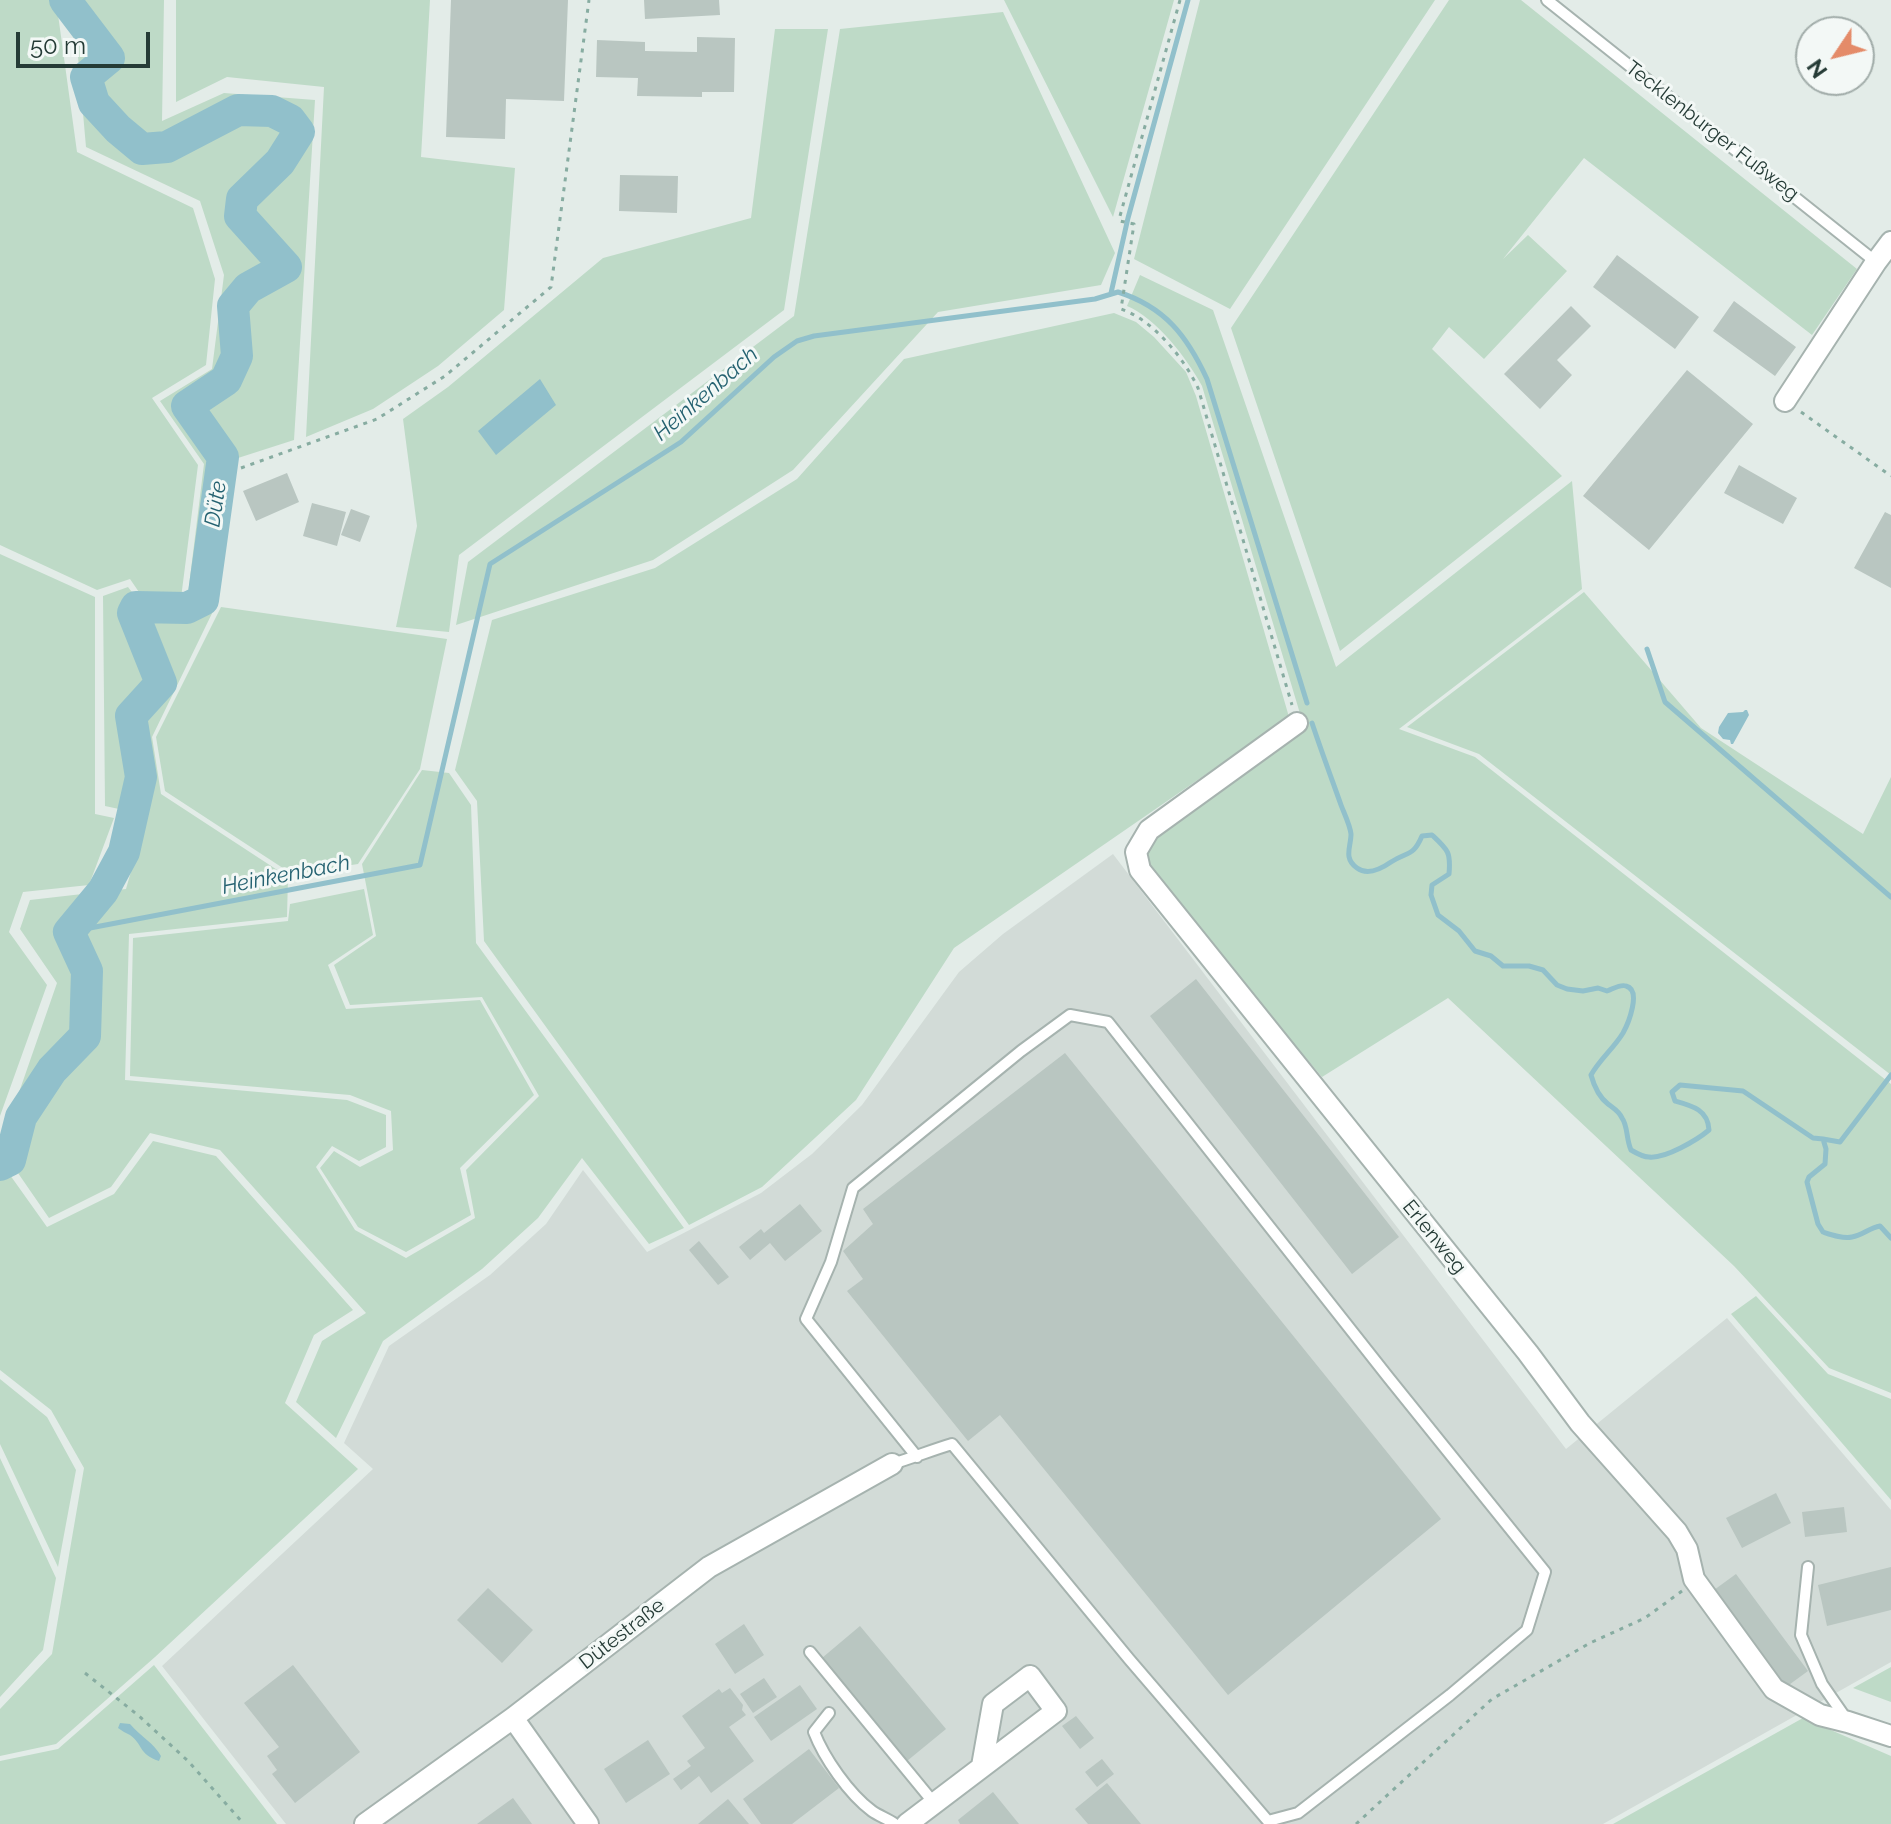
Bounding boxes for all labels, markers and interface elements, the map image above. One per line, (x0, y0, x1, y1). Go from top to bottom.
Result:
scale bar (20, 16, 154, 66)
north arrow (1795, 16, 1875, 96)
text: 50 m (30, 31, 86, 60)
text: N (1802, 54, 1832, 83)
street label: Tecklenburger Fußweg (1621, 56, 1803, 206)
water label: Heinkenbach (648, 341, 764, 447)
water label: Düte (200, 479, 232, 529)
water label: Heinkenbach (220, 850, 352, 900)
street label: Erlenweg (1397, 1195, 1471, 1279)
street label: Dütestraße (575, 1593, 669, 1675)

